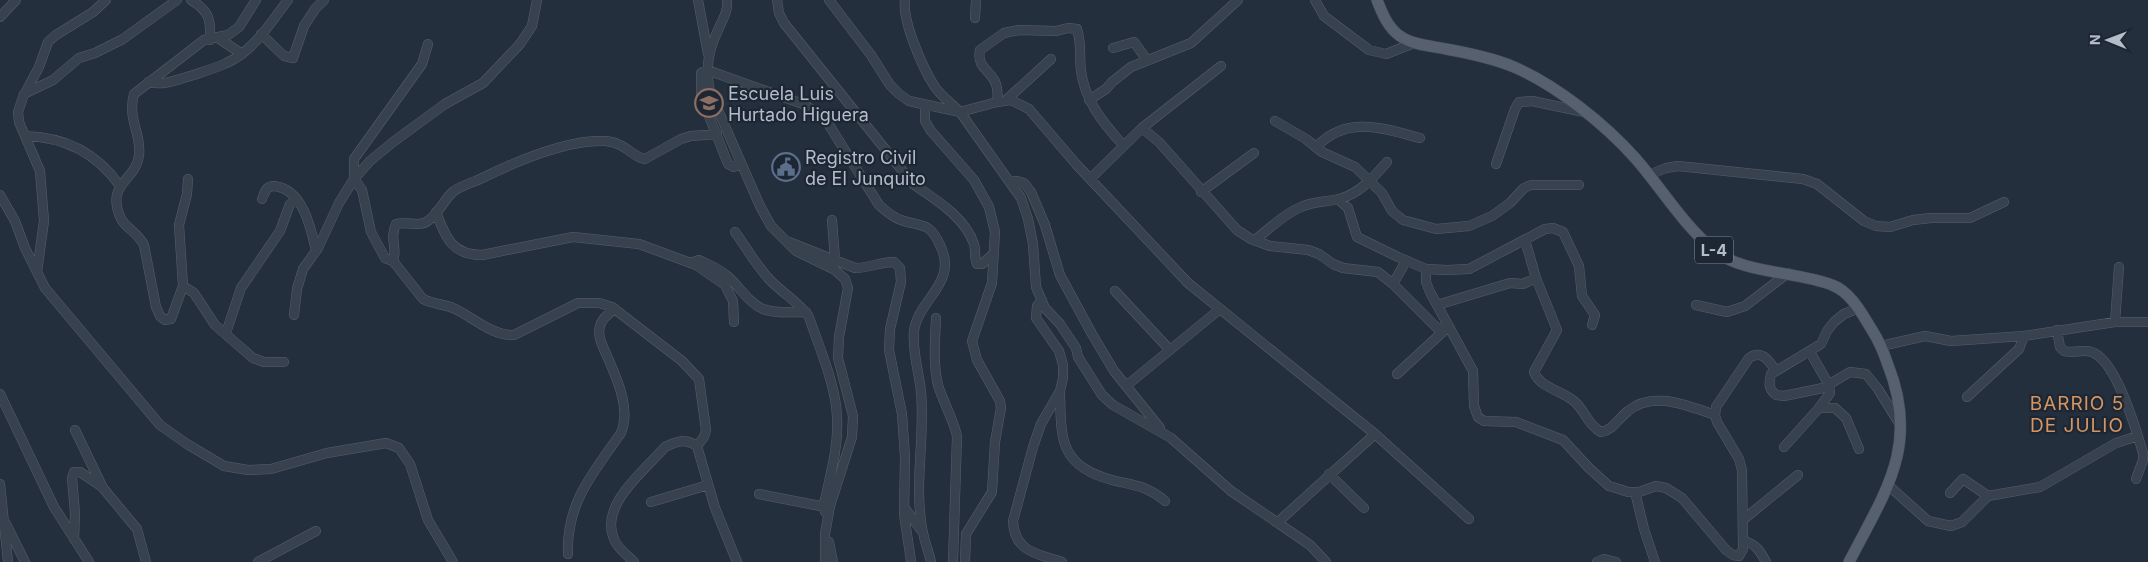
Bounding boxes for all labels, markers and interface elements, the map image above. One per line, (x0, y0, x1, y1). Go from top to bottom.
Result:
north arrow (2083, 15, 2133, 65)
text: N (2086, 34, 2103, 45)
place label: Escuela Luis Hurtado Higuera (728, 83, 869, 125)
school or university icon: Escuela Luis Hurtado Higuera (694, 88, 724, 118)
place label: Registro Civil de El Junquito (805, 147, 926, 189)
public building icon: Registro Civil de El Junquito (771, 152, 801, 182)
road number: L-4 (1695, 236, 1733, 264)
district label: BARRIO 5 DE JULIO (2030, 392, 2124, 437)

